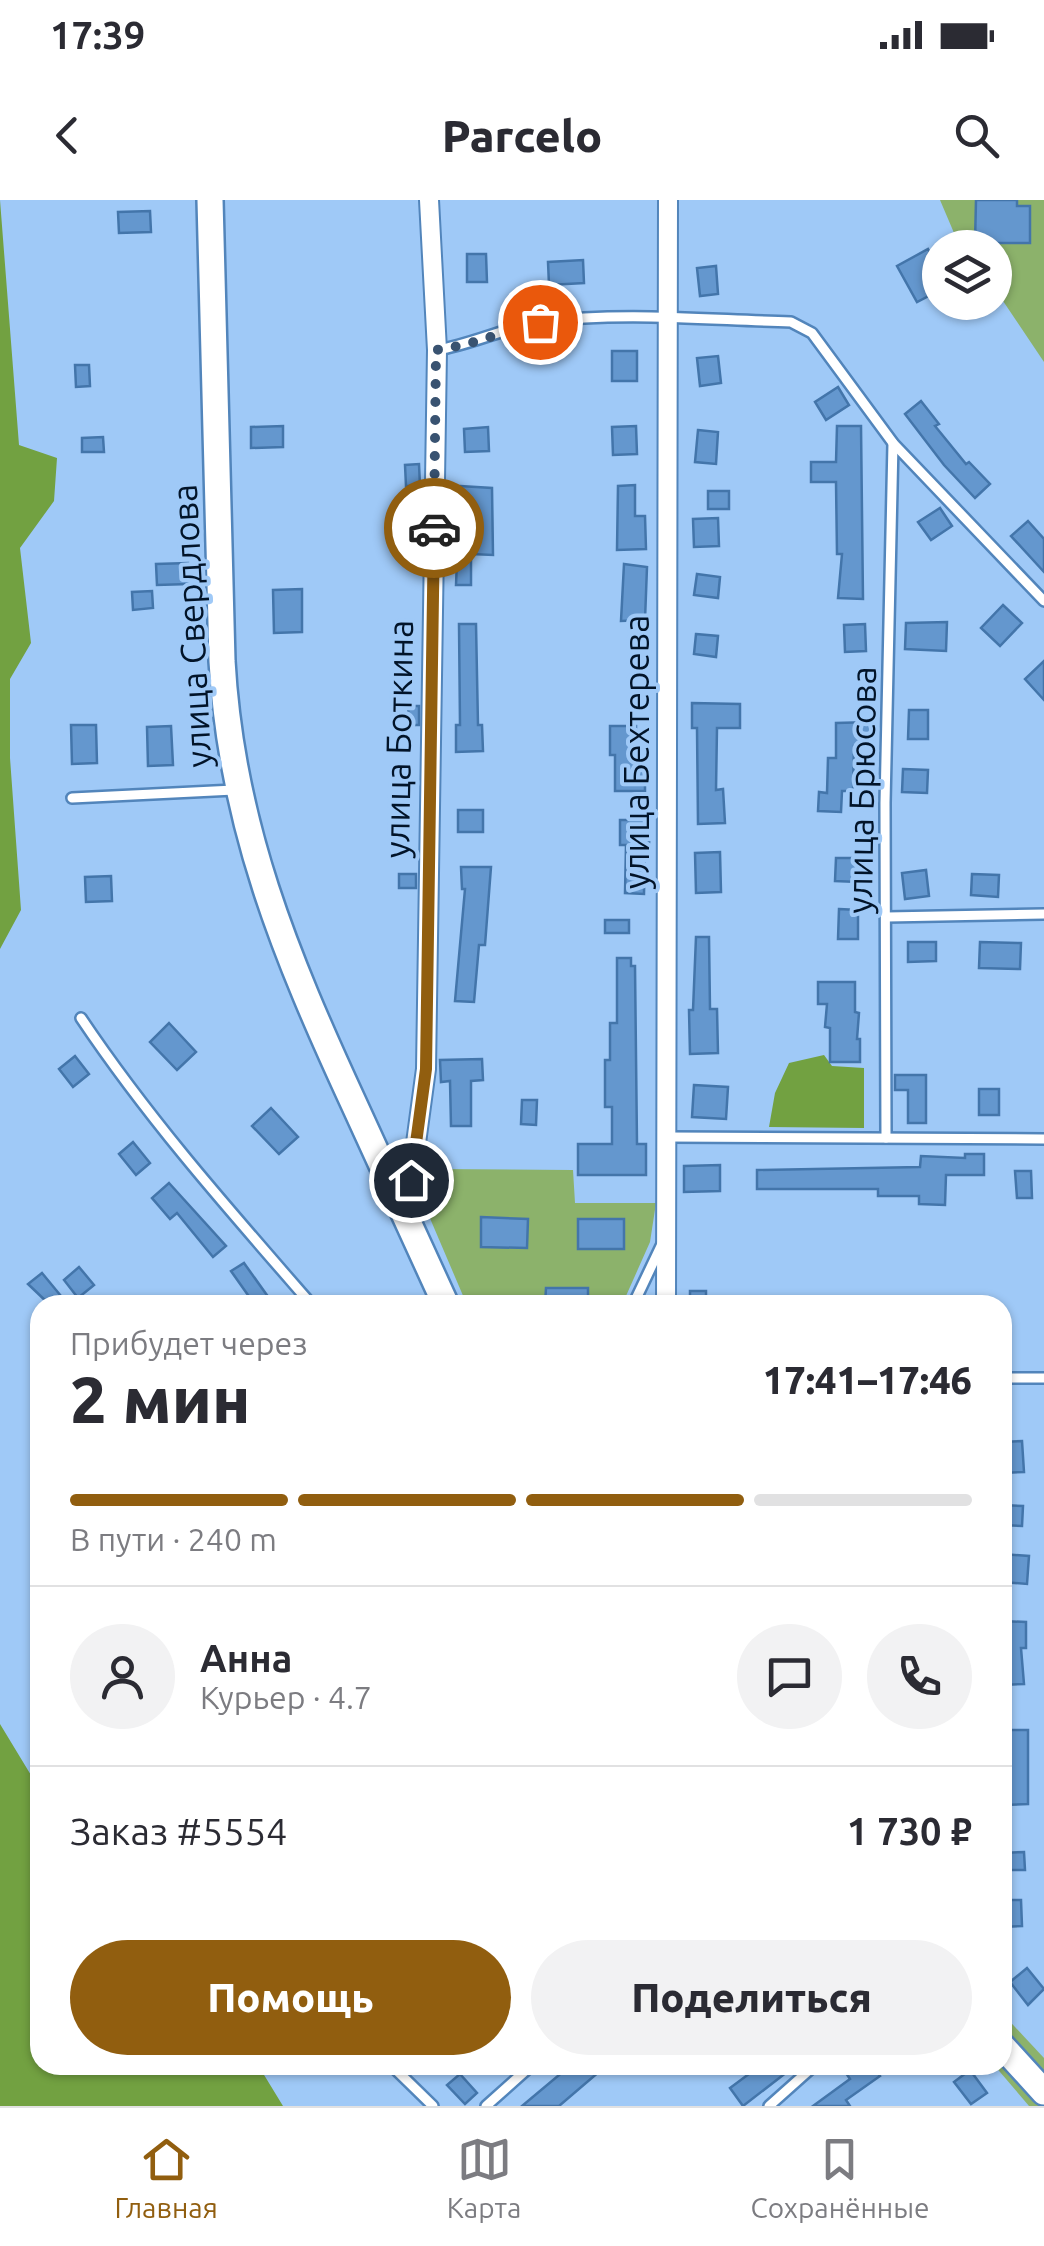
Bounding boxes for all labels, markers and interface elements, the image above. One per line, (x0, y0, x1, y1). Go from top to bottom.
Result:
text: 17:39 (50, 14, 145, 56)
icon: back (40, 108, 95, 163)
icon: search (949, 108, 1004, 163)
text: Parcelo (442, 110, 602, 161)
map controls (922, 230, 1012, 320)
button: layers (922, 230, 1012, 320)
pin (498, 280, 583, 365)
icon: bag (513, 295, 568, 350)
courier (384, 478, 484, 578)
street label: улица Свердлова (164, 483, 218, 769)
icon: car (407, 501, 462, 556)
street label: улица Бехтерева (616, 615, 656, 889)
street label: улица Боткина (376, 619, 420, 859)
street label: улица Брюсова (839, 666, 883, 914)
pin (369, 1138, 454, 1223)
icon: home (384, 1153, 439, 1208)
text: Прибудет через (70, 1325, 308, 1361)
text: 17:41–17:46 (763, 1359, 972, 1401)
text: 2 мин (70, 1362, 251, 1435)
text: В пути · 240 m (70, 1521, 277, 1557)
button: person (70, 1624, 175, 1729)
button: chat (737, 1624, 842, 1729)
button: phone (867, 1624, 972, 1729)
text: Анна (200, 1637, 292, 1679)
text: Курьер · 4.7 (200, 1679, 372, 1715)
text: Заказ #5554 (70, 1810, 288, 1852)
text: 1 730 ₽ (847, 1810, 972, 1852)
button: Помощь (70, 1940, 511, 2055)
button: Поделиться (531, 1940, 972, 2055)
tab: Главная (115, 2132, 218, 2223)
tab: Карта (447, 2132, 521, 2223)
tab: Сохранённые (751, 2132, 929, 2223)

